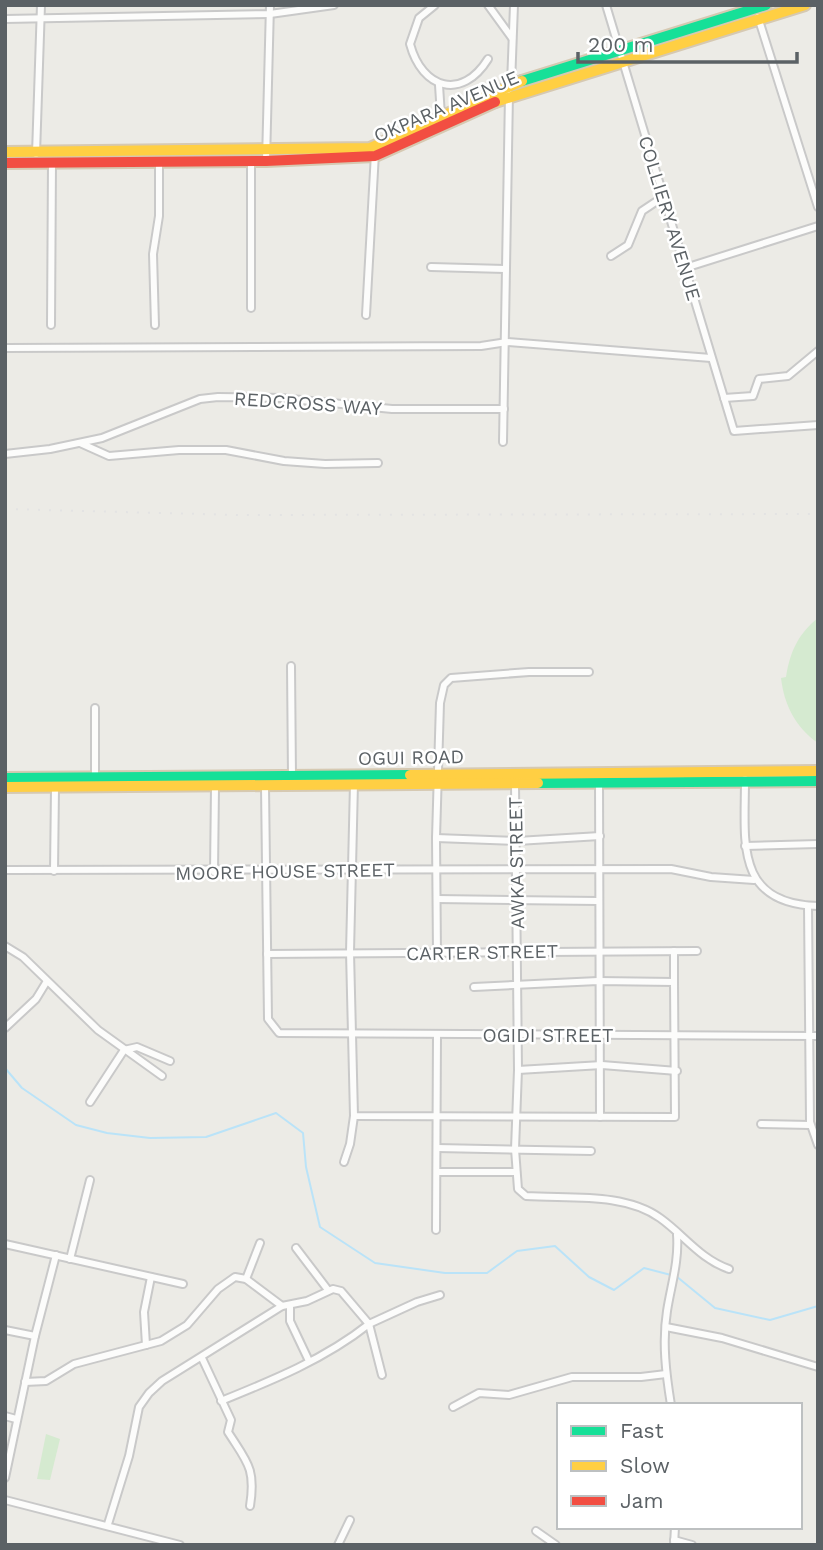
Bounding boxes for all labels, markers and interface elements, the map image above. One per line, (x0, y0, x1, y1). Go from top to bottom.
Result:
scale bar (578, 21, 797, 65)
text: 200 m (588, 32, 654, 57)
street label: OKPARA AVENUE (370, 66, 522, 147)
street label: COLLIERY AVENUE (634, 133, 706, 303)
street label: REDCROSS WAY (233, 387, 383, 420)
street label: OGUI ROAD (358, 745, 464, 770)
street label: AWKA STREET (504, 797, 529, 929)
street label: MOORE HOUSE STREET (175, 858, 395, 885)
street label: CARTER STREET (406, 940, 558, 965)
street label: OGIDI STREET (483, 1024, 613, 1047)
legend (557, 1403, 802, 1529)
text: Fast (620, 1418, 664, 1443)
text: Slow (620, 1453, 670, 1478)
text: Jam (620, 1488, 663, 1513)

